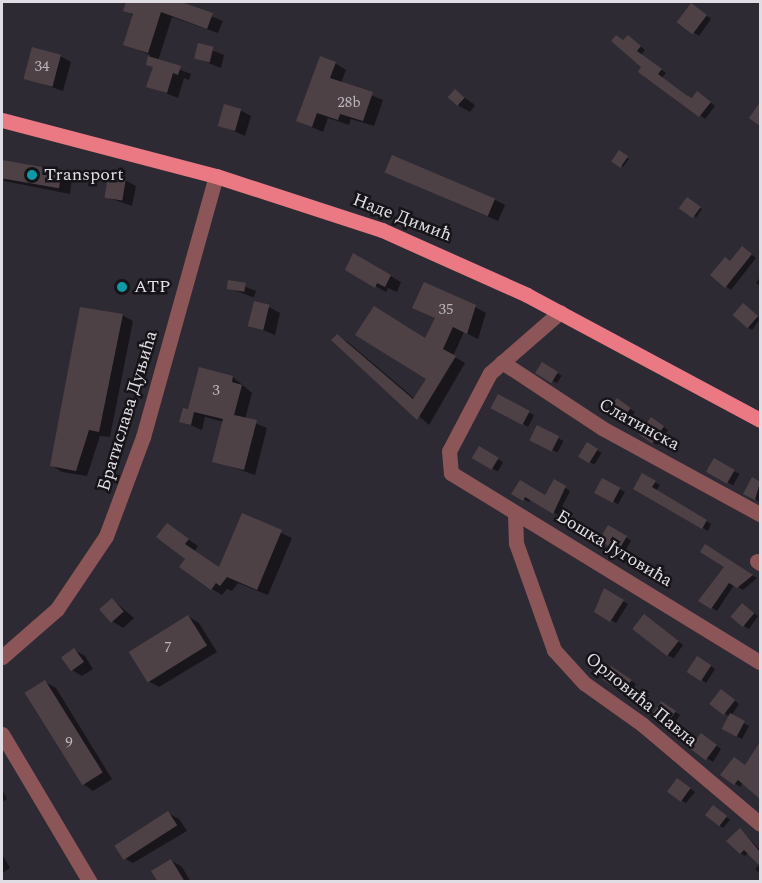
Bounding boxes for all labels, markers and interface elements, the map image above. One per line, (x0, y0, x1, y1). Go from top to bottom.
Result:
house number: 34 (35, 58, 49, 76)
house number: 28b (337, 94, 361, 112)
place label: Transport (44, 164, 124, 186)
marker: Transport (25, 168, 39, 182)
street label: Наде Димић (350, 189, 454, 247)
place label: ATP (134, 276, 171, 298)
marker: ATP (115, 280, 129, 294)
house number: 35 (439, 301, 453, 319)
street label: Братислава Дуњића (93, 328, 163, 494)
house number: 3 (212, 382, 220, 400)
street label: Слатинска (595, 394, 683, 456)
street label: Бошка Југовића (552, 506, 676, 592)
house number: 7 (164, 639, 172, 657)
street label: Орловића Павла (581, 648, 701, 752)
house number: 9 (65, 734, 73, 752)

